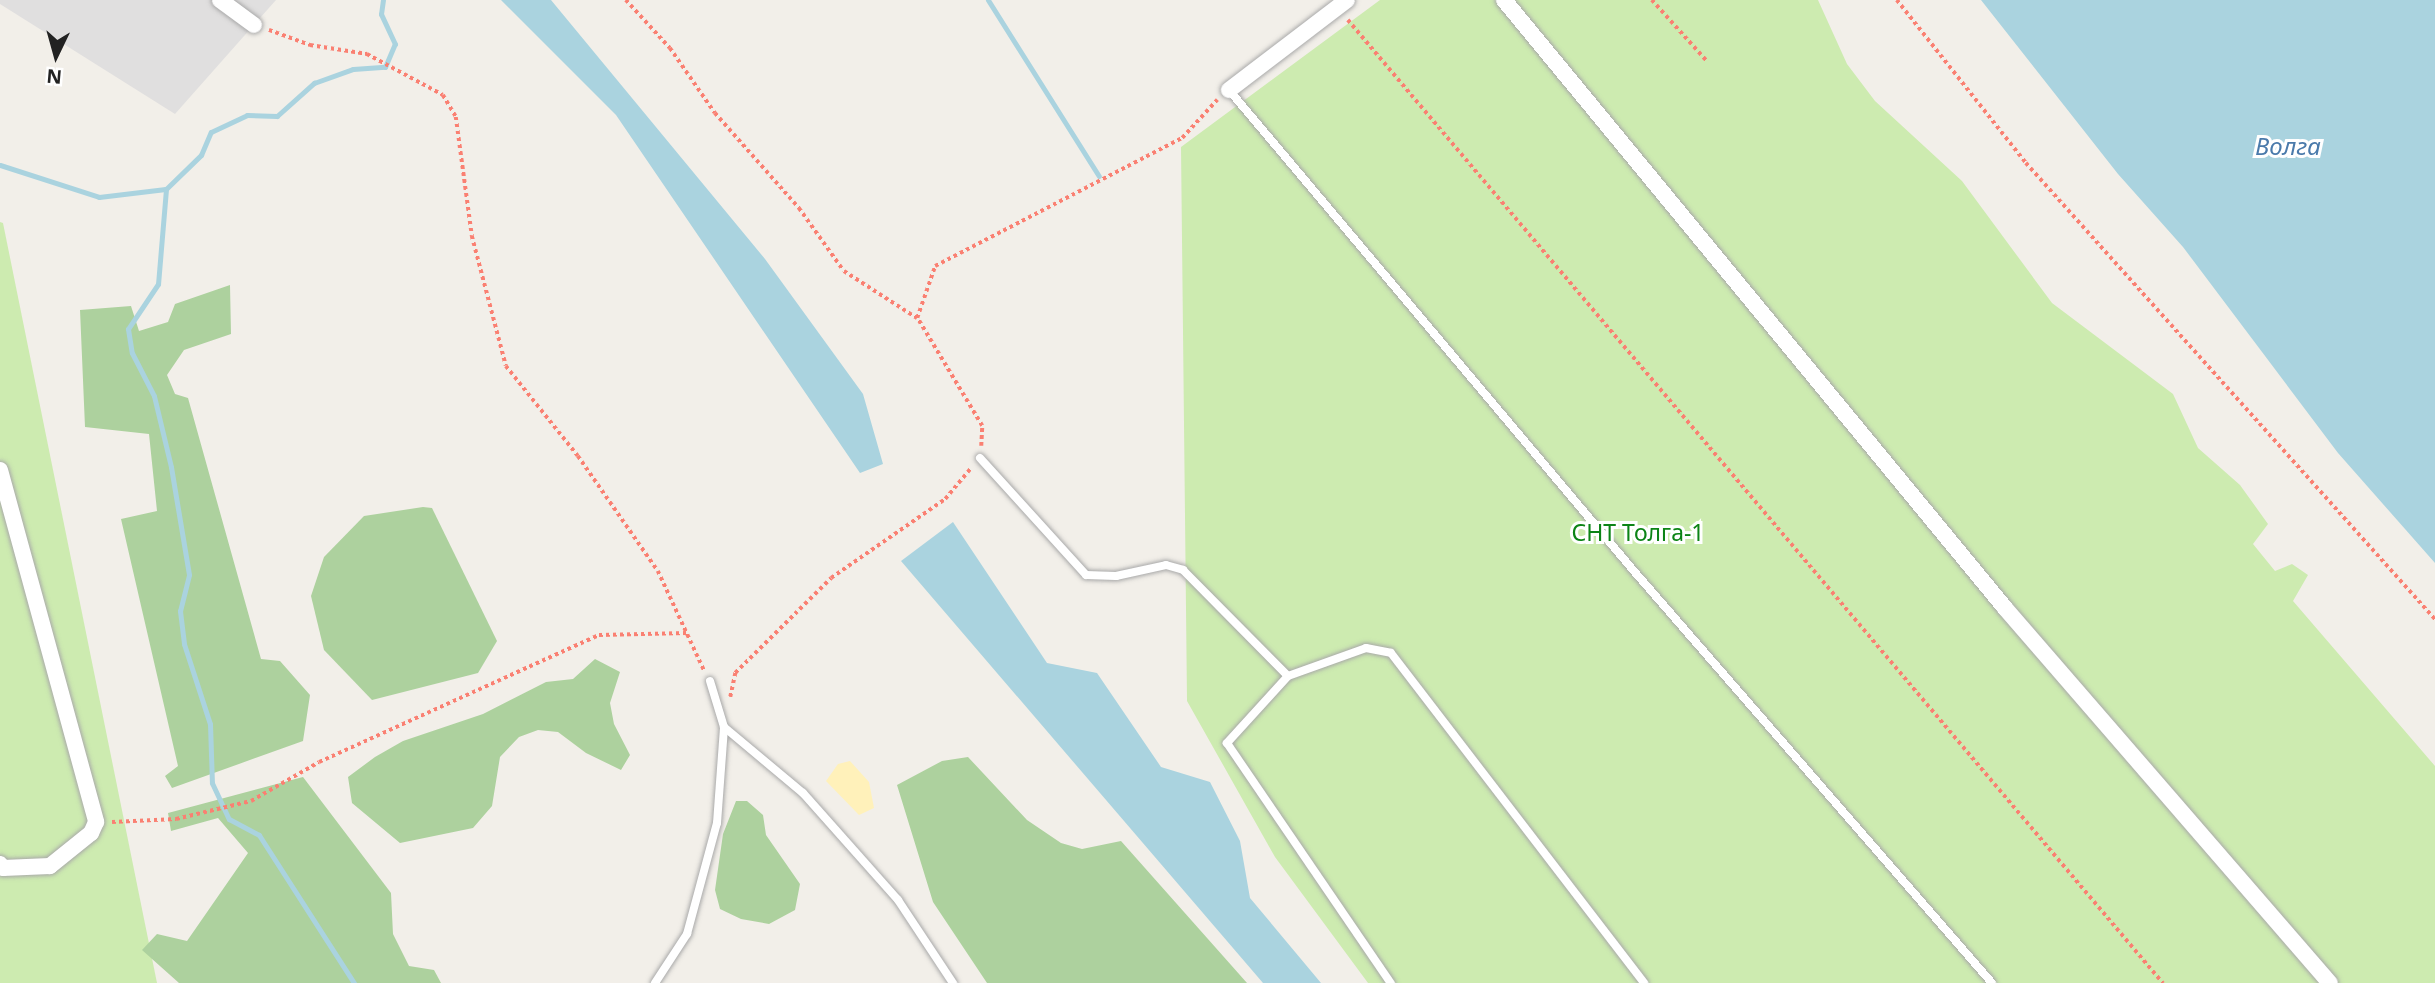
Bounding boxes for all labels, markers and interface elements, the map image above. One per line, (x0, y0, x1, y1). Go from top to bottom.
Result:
north arrow (21, 21, 91, 91)
text: N (45, 63, 63, 91)
water label: Волга (2255, 132, 2321, 160)
park label: СНТ Толга-1 (1571, 518, 1705, 546)

